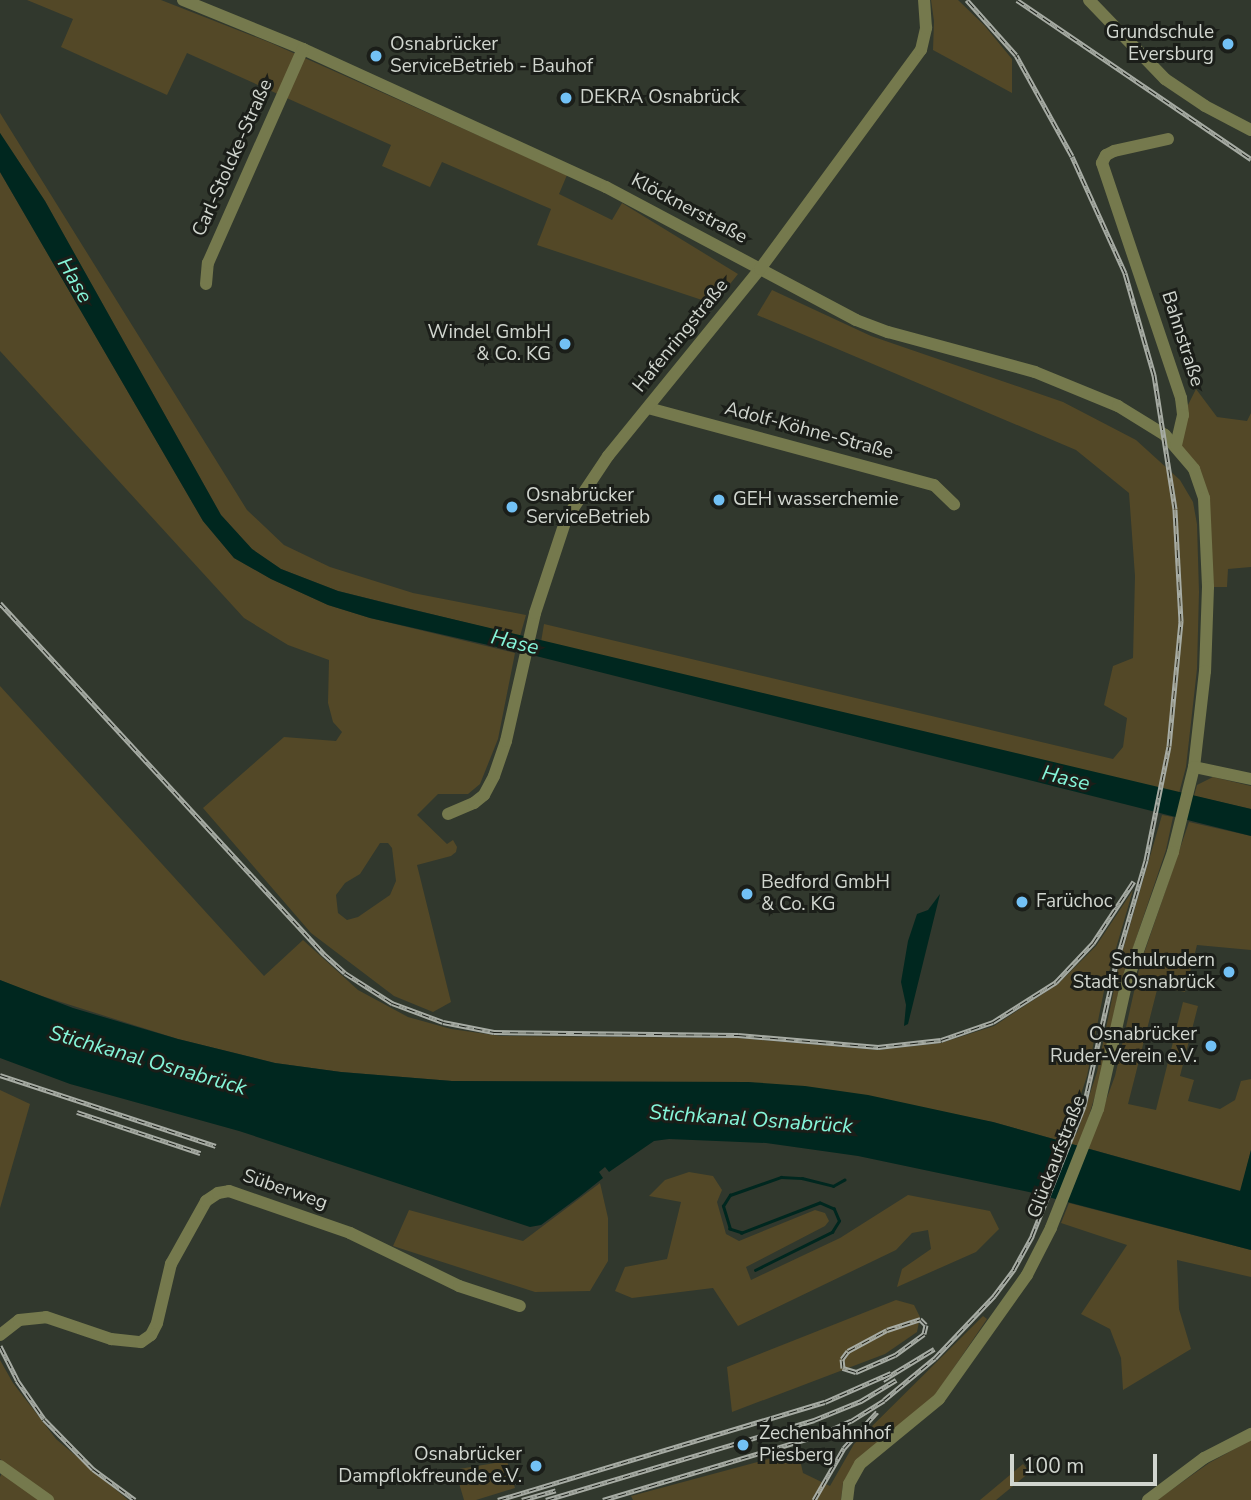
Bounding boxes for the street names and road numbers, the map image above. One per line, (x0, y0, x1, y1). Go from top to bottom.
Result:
street label: Carl-Stolcke-Straße (188, 76, 278, 240)
street label: Klöcknerstraße (627, 169, 751, 249)
street label: Hafenringstraße (628, 275, 734, 397)
street label: Bahnstraße (1156, 289, 1208, 389)
street label: Adolf-Köhne-Straße (722, 398, 896, 464)
street label: Glückaufstraße (1023, 1092, 1091, 1222)
street label: Süberweg (240, 1165, 330, 1215)

